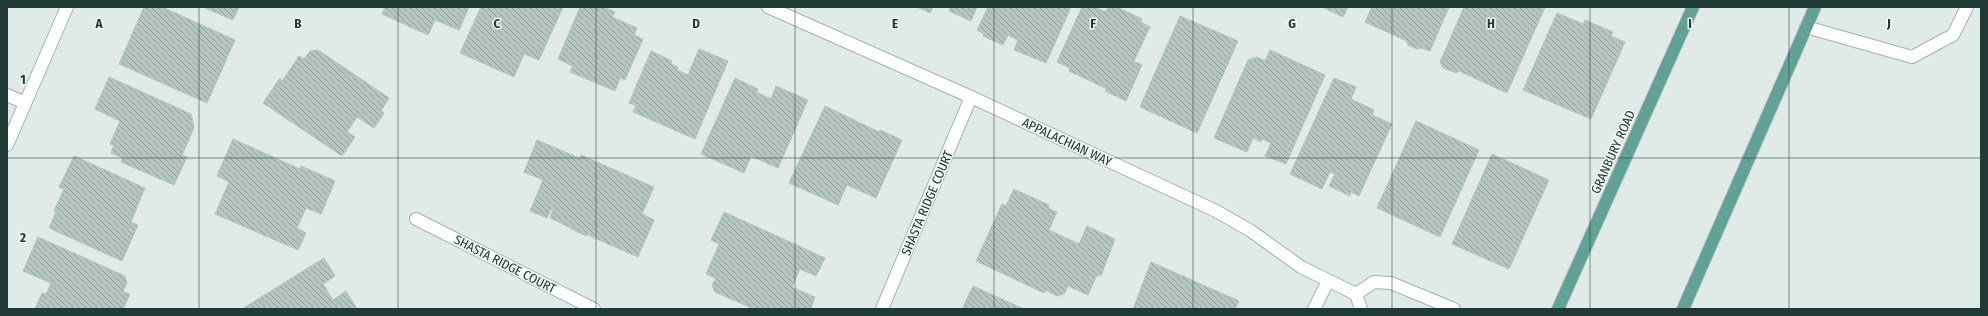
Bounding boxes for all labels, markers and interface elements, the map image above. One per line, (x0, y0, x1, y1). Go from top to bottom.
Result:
text: A (94, 16, 103, 31)
text: B (294, 16, 302, 31)
text: C (494, 16, 501, 31)
text: D (692, 16, 700, 31)
text: E (892, 16, 898, 31)
text: F (1090, 16, 1096, 31)
text: G (1288, 16, 1296, 31)
text: H (1487, 16, 1495, 31)
text: I (1688, 16, 1692, 31)
text: J (1886, 16, 1891, 31)
text: 1 (20, 72, 26, 87)
street label: GRANBURY ROAD (1588, 108, 1638, 196)
street label: APPALACHIAN WAY (1020, 115, 1115, 170)
street label: SHASTA RIDGE COURT (898, 148, 956, 258)
text: 2 (19, 230, 26, 245)
street label: SHASTA RIDGE COURT (452, 232, 558, 296)

